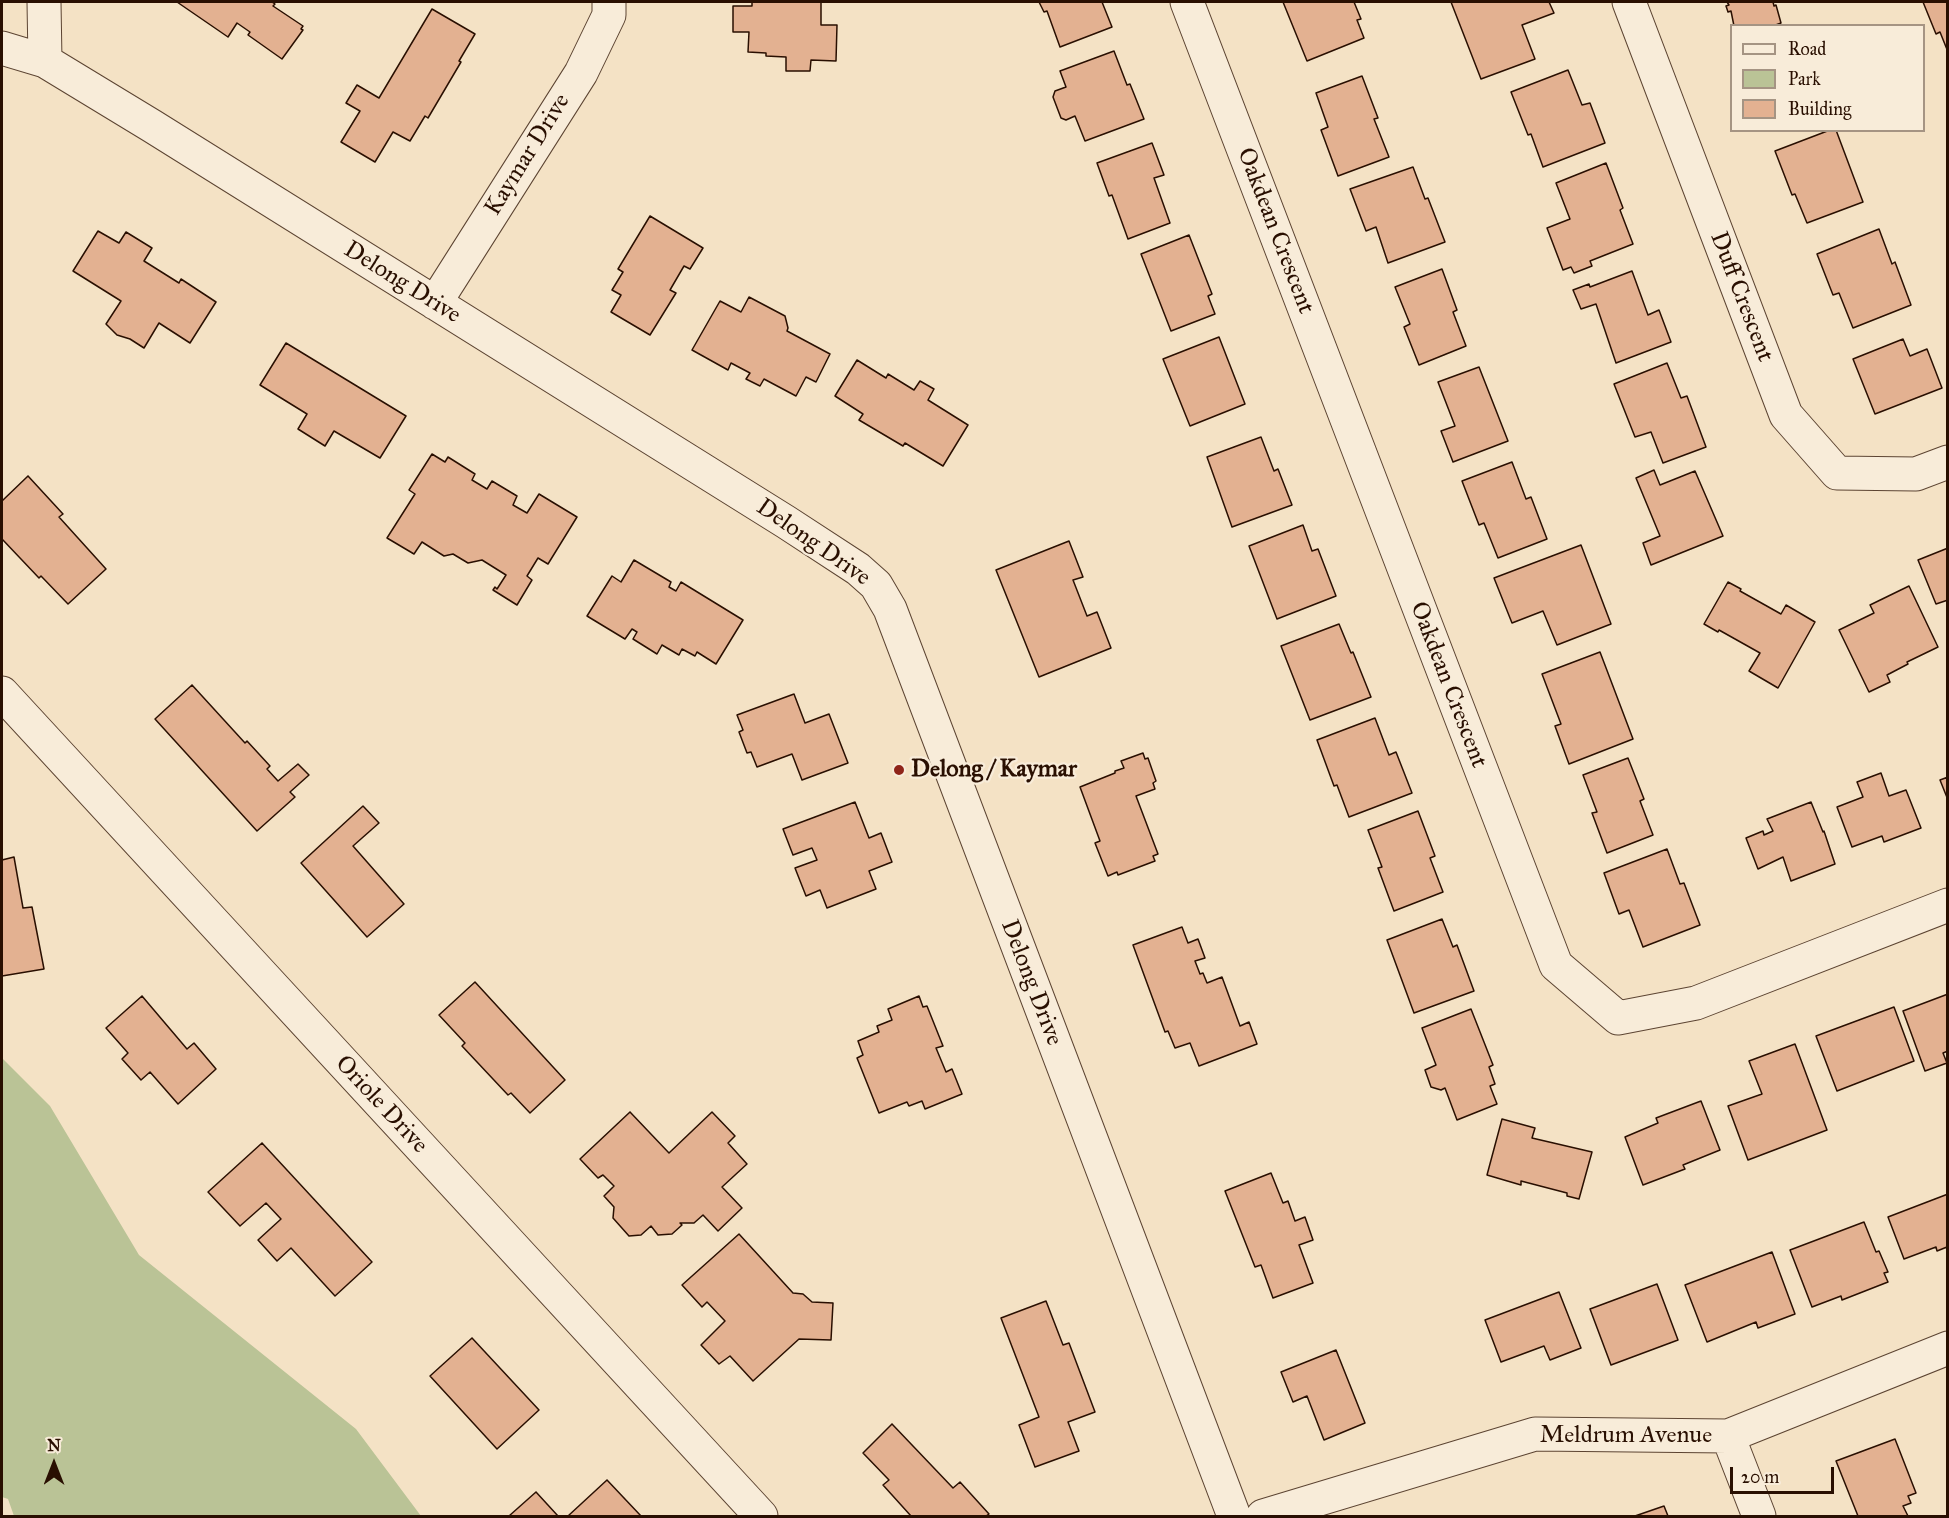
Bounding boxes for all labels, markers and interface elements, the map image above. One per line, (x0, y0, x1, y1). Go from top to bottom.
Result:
legend (1730, 24, 1925, 132)
text: Road (1788, 38, 1826, 60)
text: Park (1788, 68, 1821, 90)
street label: Kaymar Drive (479, 89, 577, 221)
text: Building (1788, 98, 1851, 120)
street label: Oakdean Crescent (1230, 144, 1320, 318)
street label: Duff Crescent (1703, 228, 1779, 366)
street label: Delong Drive (338, 236, 466, 330)
street label: Delong Drive (750, 493, 876, 593)
street label: Oakdean Crescent (1403, 598, 1493, 772)
place label: Delong / Kaymar (911, 756, 1077, 784)
marker: Delong / Kaymar (892, 763, 906, 777)
street label: Delong Drive (994, 916, 1068, 1050)
street label: Oriole Drive (329, 1050, 433, 1160)
street label: Meldrum Avenue (1540, 1422, 1712, 1450)
north arrow (24, 1434, 84, 1494)
text: N (47, 1436, 61, 1455)
scale bar (1733, 1455, 1836, 1493)
text: 20 m (1741, 1466, 1779, 1488)

